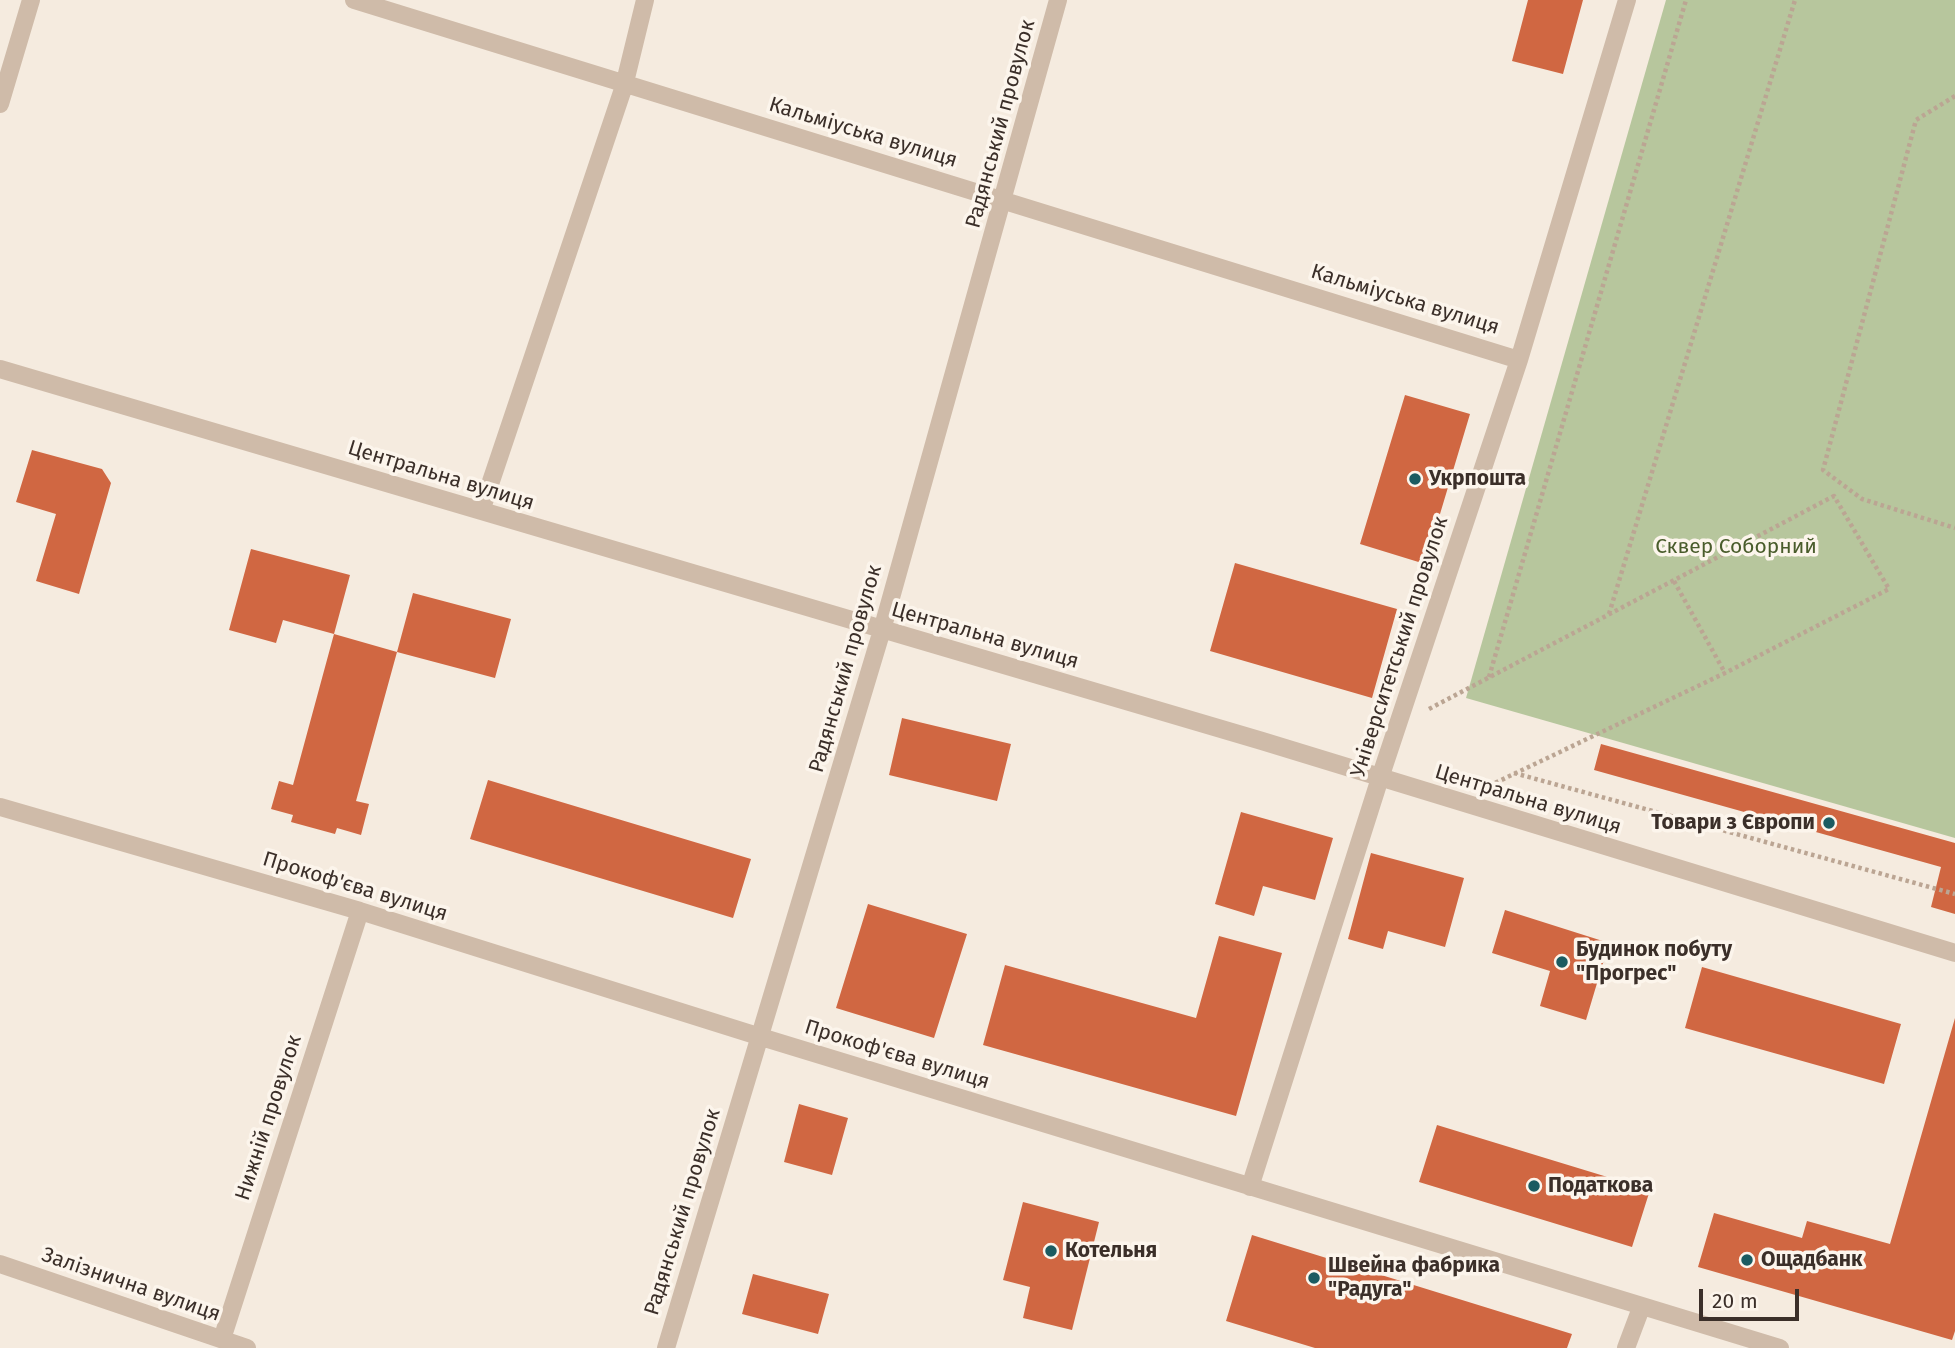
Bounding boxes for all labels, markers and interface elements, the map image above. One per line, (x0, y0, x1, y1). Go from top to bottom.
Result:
street label: Радянський провулок (961, 17, 1041, 231)
street label: Кальміуська вулиця (766, 92, 960, 174)
street label: Кальміуська вулиця (1308, 259, 1502, 341)
street label: Центральна вулиця (345, 436, 537, 516)
place label: Укрпошта (1429, 466, 1526, 492)
marker: Укрпошта (1407, 471, 1423, 487)
street label: Університетський провулок (1346, 513, 1454, 781)
park label: Сквер Соборний (1655, 534, 1817, 560)
street label: Радянський провулок (804, 562, 888, 776)
street label: Центральна вулиця (888, 597, 1082, 675)
street label: Центральна вулиця (1432, 760, 1624, 840)
place label: Товари з Європи (1651, 810, 1815, 836)
marker: Товари з Європи (1821, 815, 1837, 831)
street label: Прокоф'єва вулиця (259, 847, 451, 927)
place label: Будинок побуту "Прогрес" (1576, 937, 1732, 987)
marker: Будинок побуту "Прогрес" (1554, 954, 1570, 970)
street label: Прокоф'єва вулиця (801, 1015, 993, 1095)
street label: Нижній провулок (230, 1032, 308, 1204)
street label: Радянський провулок (640, 1106, 726, 1318)
place label: Податкова (1548, 1173, 1653, 1199)
marker: Податкова (1526, 1178, 1542, 1194)
place label: Котельня (1065, 1238, 1157, 1264)
street label: Залізнична вулиця (38, 1243, 224, 1327)
marker: Котельня (1043, 1243, 1059, 1259)
place label: Ощадбанк (1761, 1247, 1863, 1273)
marker: Ощадбанк (1739, 1252, 1755, 1268)
place label: Швейна фабрика "Радуга" (1328, 1253, 1500, 1303)
marker: Швейна фабрика "Радуга" (1306, 1270, 1322, 1286)
scale bar (1703, 1274, 1803, 1318)
text: 20 m (1712, 1288, 1758, 1314)

